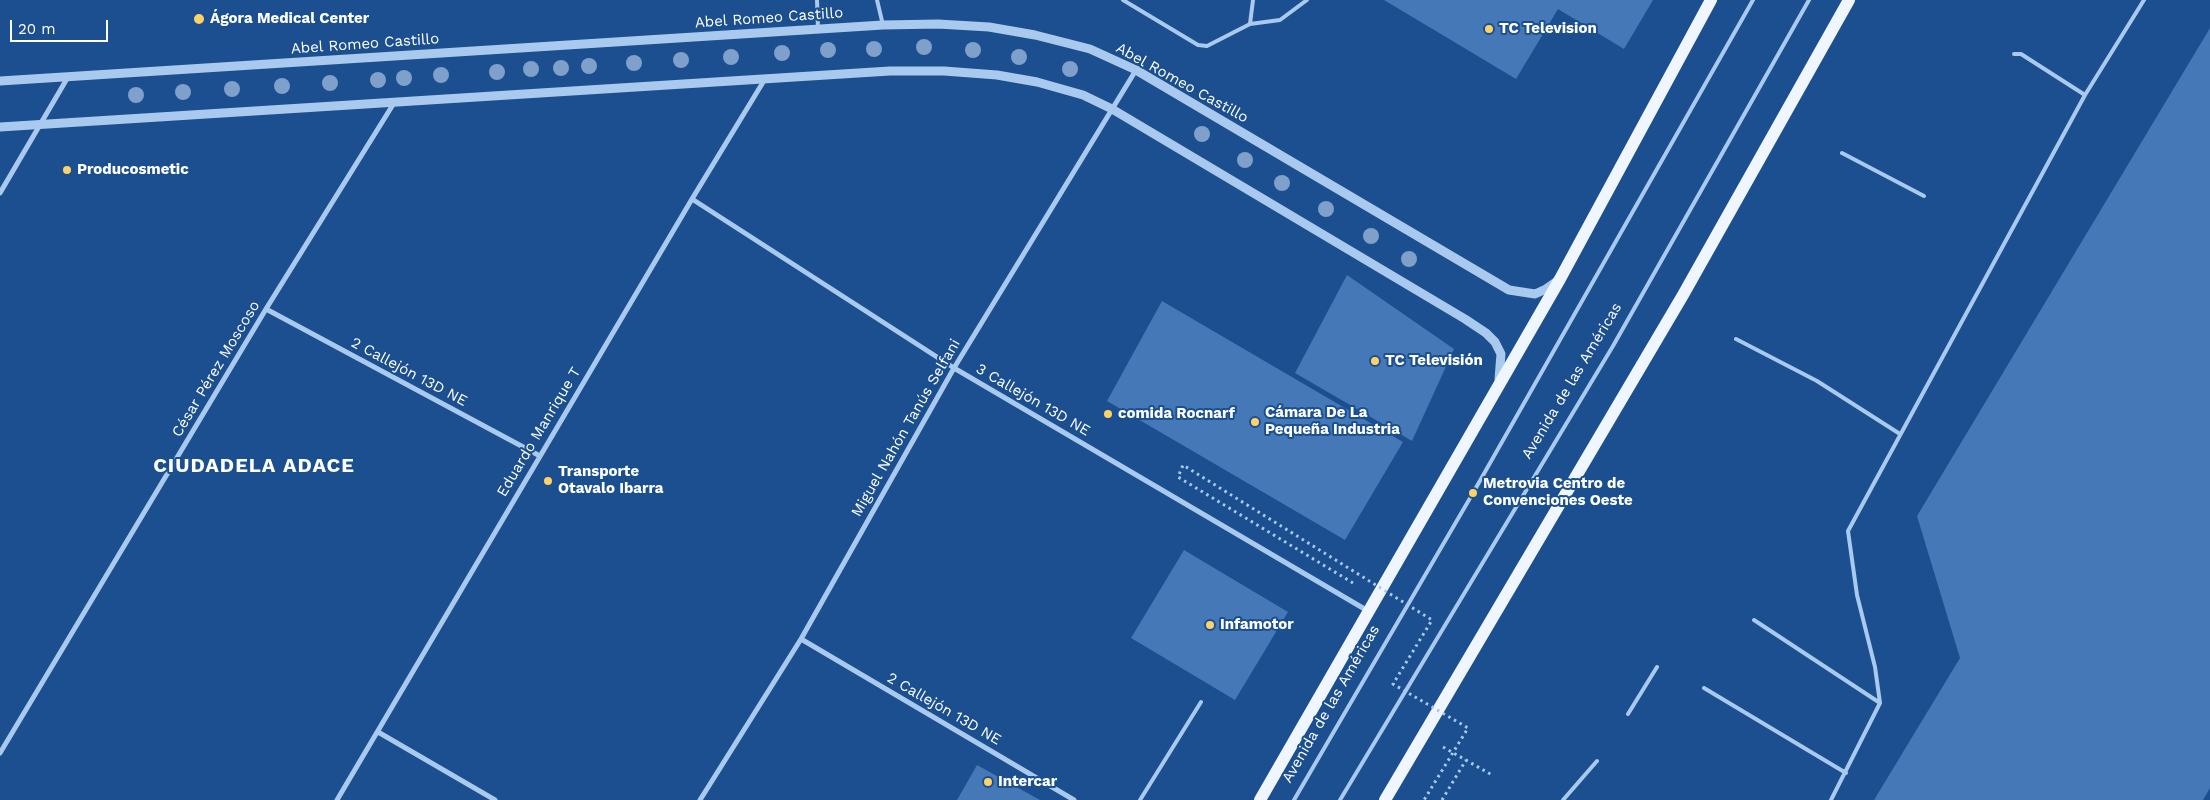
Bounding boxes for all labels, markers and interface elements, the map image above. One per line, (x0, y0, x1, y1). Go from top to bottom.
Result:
street label: Abel Romeo Castillo (694, 4, 844, 32)
scale bar (12, 10, 110, 42)
place label: Ágora Medical Center (210, 10, 369, 28)
marker: Ágora Medical Center (192, 12, 206, 26)
text: 20 m (18, 20, 56, 38)
place label: TC Television (1499, 20, 1597, 38)
marker: TC Television (1483, 23, 1495, 35)
street label: Abel Romeo Castillo (290, 30, 440, 58)
street label: Abel Romeo Castillo (1113, 39, 1251, 127)
place label: Producosmetic (77, 161, 189, 179)
marker: Producosmetic (61, 164, 73, 176)
street label: César Pérez Moscoso (168, 298, 264, 440)
street label: Avenida de las Américas (1518, 300, 1626, 462)
street label: 2 Callejón 13D NE (348, 334, 470, 410)
street label: Miguel Nahón Tanús Selfani (848, 336, 964, 520)
place label: TC Televisión (1385, 352, 1483, 370)
marker: TC Televisión (1369, 355, 1381, 367)
street label: 3 Callejón 13D NE (973, 360, 1093, 440)
street label: Eduardo Manrique T (493, 364, 585, 500)
place label: Cámara De La Pequeña Industria (1265, 404, 1400, 439)
place label: comida Rocnarf (1118, 405, 1235, 423)
marker: comida Rocnarf (1102, 408, 1114, 420)
marker: Cámara De La Pequeña Industria (1249, 416, 1261, 428)
district label: CIUDADELA ADACE (151, 454, 357, 478)
place label: Transporte Otavalo Ibarra (558, 463, 663, 498)
marker: Transporte Otavalo Ibarra (542, 475, 554, 487)
place label: Metrovia Centro de Convenciones Oeste (1483, 475, 1633, 510)
marker: Metrovia Centro de Convenciones Oeste (1467, 487, 1479, 499)
place label: Infamotor (1220, 616, 1294, 634)
marker: Infamotor (1204, 619, 1216, 631)
street label: Avenida de las Américas (1278, 622, 1384, 786)
street label: 2 Callejón 13D NE (884, 669, 1004, 749)
place label: Intercar (998, 773, 1057, 791)
marker: Intercar (982, 776, 994, 788)

